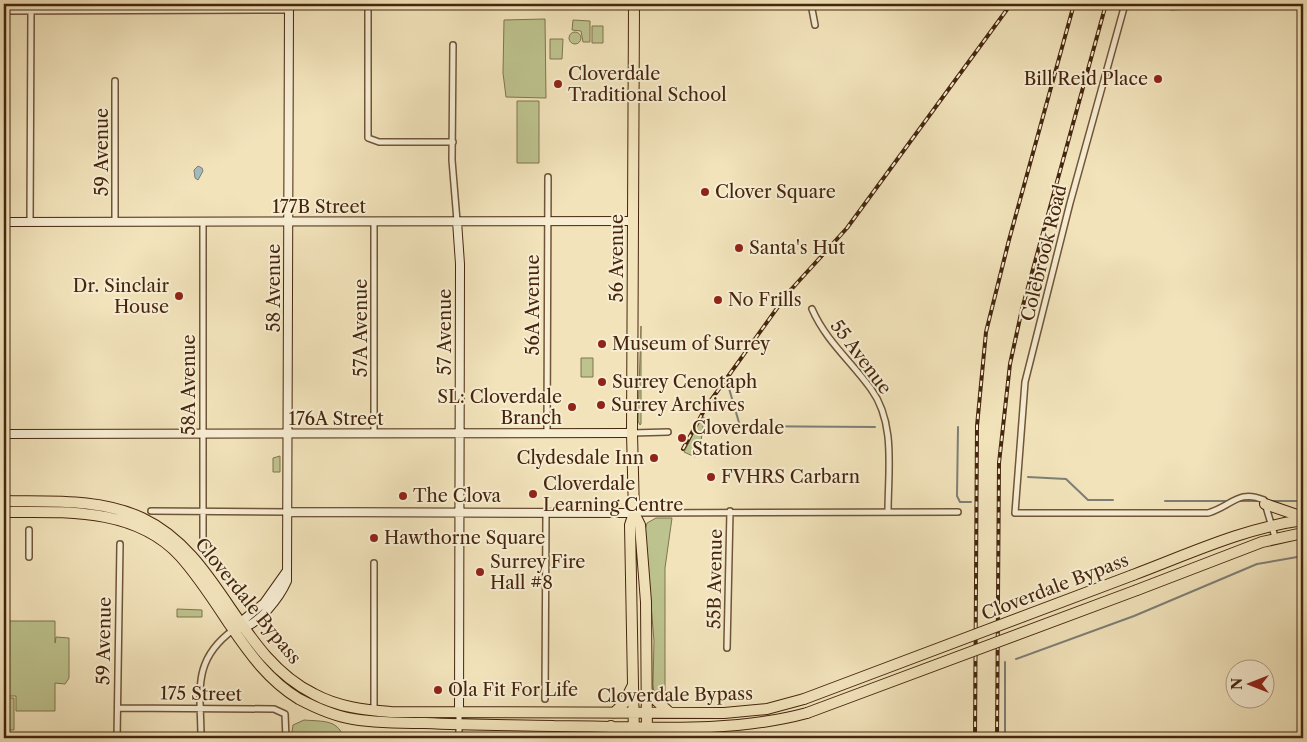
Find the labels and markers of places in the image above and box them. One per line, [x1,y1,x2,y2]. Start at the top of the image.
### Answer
place label: Cloverdale Traditional School [568,63,727,106]
place label: Bill Reid Place [1024,68,1148,90]
marker: Bill Reid Place [1152,73,1164,85]
marker: Cloverdale Traditional School [552,78,564,90]
place label: Clover Square [715,181,836,203]
marker: Clover Square [699,186,711,198]
place label: Santa's Hut [749,237,846,259]
marker: Santa's Hut [733,242,745,254]
place label: Dr. Sinclair House [73,275,169,318]
place label: No Frills [728,289,801,311]
marker: Dr. Sinclair House [173,290,185,302]
marker: No Frills [712,294,724,306]
place label: Museum of Surrey [612,333,771,355]
marker: Museum of Surrey [596,338,608,350]
place label: Surrey Cenotaph [612,371,757,393]
marker: Surrey Cenotaph [596,376,608,388]
place label: SL: Cloverdale Branch [437,386,562,429]
place label: Surrey Archives [611,394,745,416]
marker: Surrey Archives [595,399,607,411]
marker: SL: Cloverdale Branch [566,401,578,413]
place label: Cloverdale Station [692,417,784,460]
marker: Cloverdale Station [676,432,688,444]
place label: Clydesdale Inn [517,447,644,469]
marker: Clydesdale Inn [648,452,660,464]
place label: FVHRS Carbarn [721,466,860,488]
marker: FVHRS Carbarn [705,471,717,483]
place label: Cloverdale Learning Centre [543,473,683,516]
place label: The Clova [413,485,502,507]
marker: Cloverdale Learning Centre [527,488,539,500]
marker: The Clova [397,490,409,502]
place label: Hawthorne Square [384,527,545,549]
marker: Hawthorne Square [368,532,380,544]
place label: Surrey Fire Hall #8 [490,551,585,594]
marker: Surrey Fire Hall #8 [474,566,486,578]
place label: Ola Fit For Life [448,679,578,701]
marker: Ola Fit For Life [432,684,444,696]

